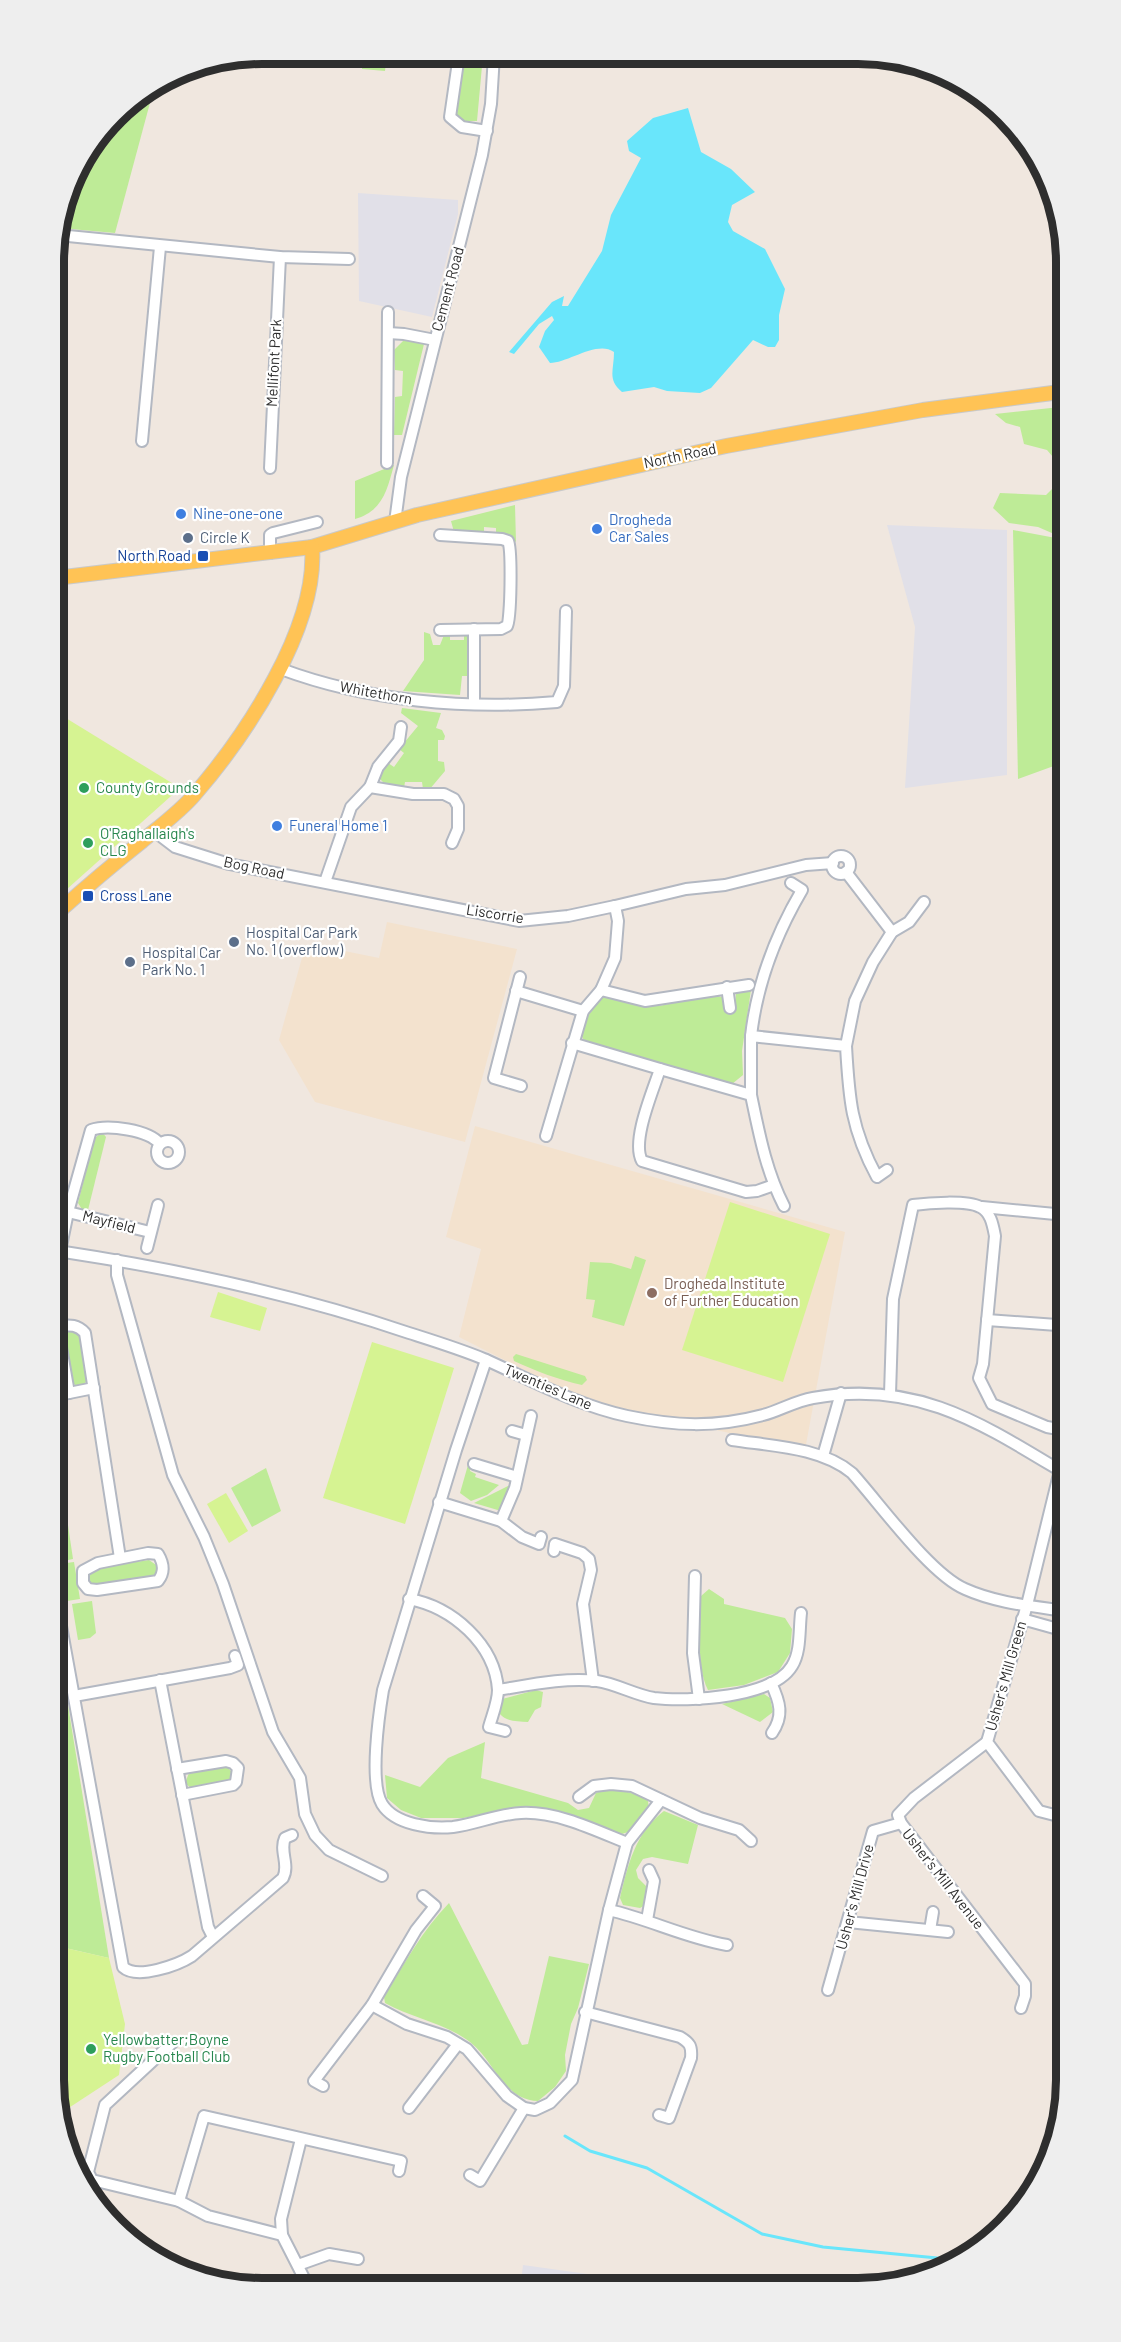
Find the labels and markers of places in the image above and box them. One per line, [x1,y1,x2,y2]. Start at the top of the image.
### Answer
place label: Nine-one-one [193,504,283,522]
marker: Nine-one-one [174,507,188,521]
place label: Drogheda Car Sales [609,510,672,545]
marker: Drogheda Car Sales [590,522,604,536]
place label: Circle K [200,528,250,546]
marker: Circle K [181,531,195,545]
place label: North Road [117,546,191,564]
marker: North Road [196,549,210,563]
place label: County Grounds [96,778,199,796]
marker: County Grounds [77,781,91,795]
place label: Funeral Home 1 [289,816,387,834]
marker: Funeral Home 1 [270,819,284,833]
place label: O'Raghallaigh's CLG [100,824,195,859]
marker: O'Raghallaigh's CLG [81,836,95,850]
place label: Cross Lane [100,886,172,904]
marker: Cross Lane [81,889,95,903]
place label: Hospital Car Park No. 1 (overflow) [246,923,358,958]
marker: Hospital Car Park No. 1 (overflow) [227,935,241,949]
place label: Hospital Car Park No. 1 [142,943,222,978]
marker: Hospital Car Park No. 1 [123,955,137,969]
place label: Drogheda Institute of Further Education [664,1274,799,1309]
marker: Drogheda Institute of Further Education [645,1286,659,1300]
place label: Yellowbatter;Boyne Rugby Football Club [103,2030,230,2065]
marker: Yellowbatter;Boyne Rugby Football Club [84,2042,98,2056]

